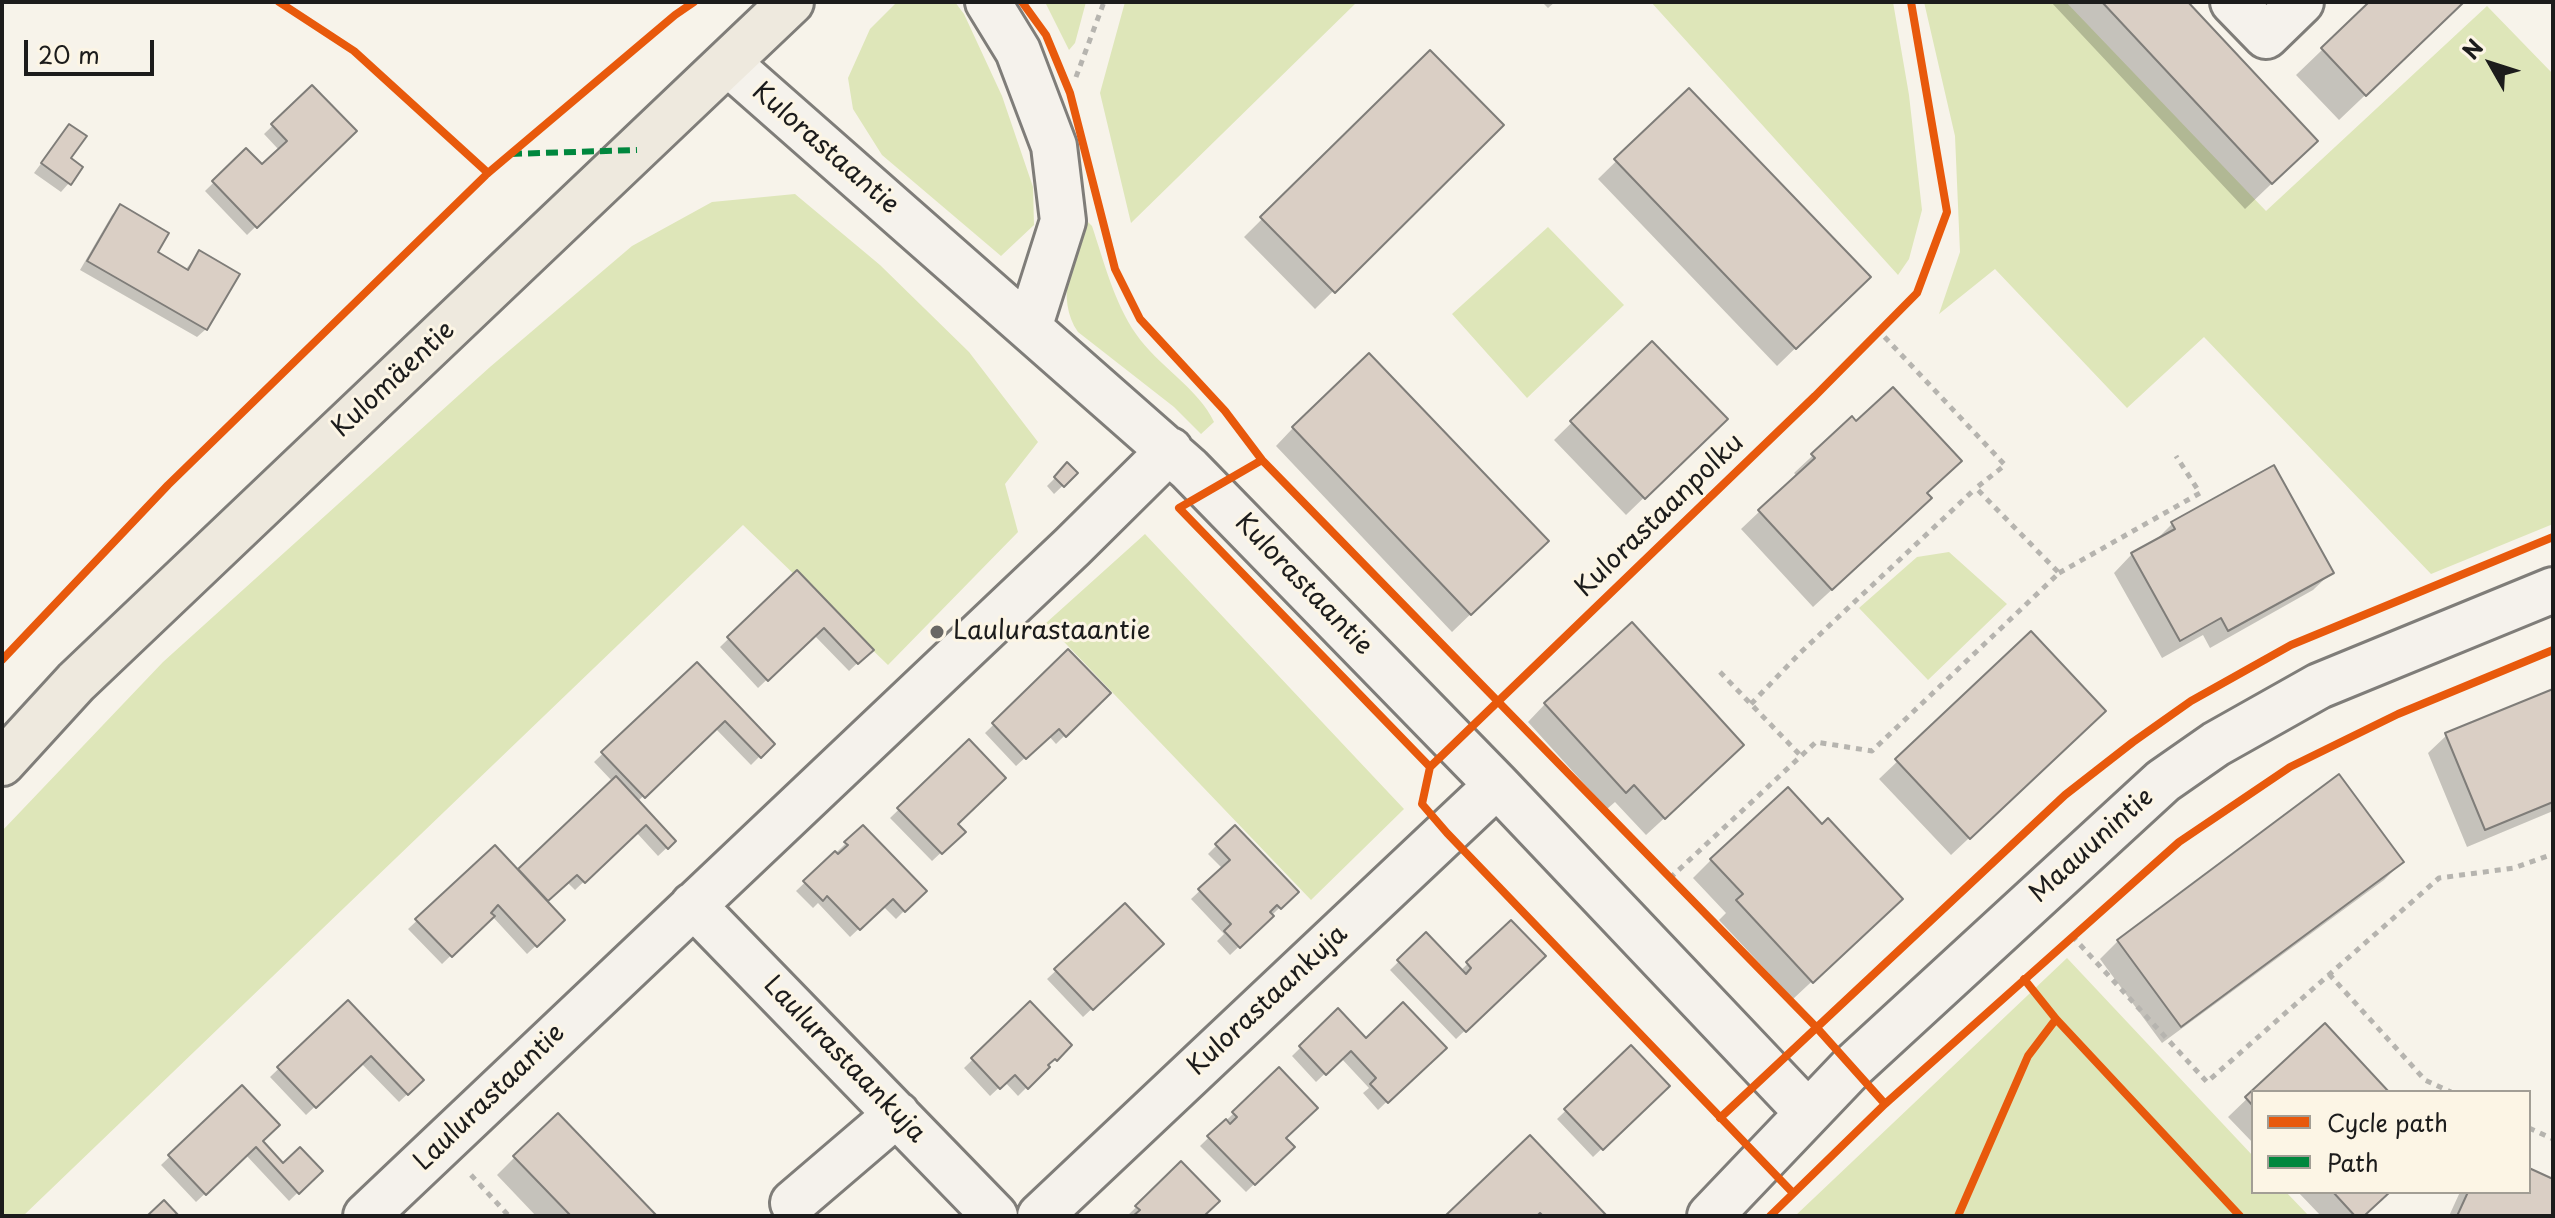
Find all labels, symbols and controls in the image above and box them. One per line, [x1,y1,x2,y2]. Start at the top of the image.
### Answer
scale bar [28,24,158,74]
north arrow [2451,24,2531,104]
text: N [2454,31,2490,66]
text: 20 m [38,36,100,72]
street label: Kulorastaantie [745,77,905,221]
street label: Kulomäentie [326,315,462,445]
street label: Kulorastaanpolku [1569,428,1751,604]
street label: Kulorastaantie [1228,508,1378,662]
place label: Laulurastaantie [953,616,1151,648]
marker: Laulurastaantie [928,623,946,641]
street label: Maauunintie [2024,782,2160,910]
street label: Kulorastaankuja [1182,919,1354,1083]
street label: Laulurastaankuja [756,970,932,1150]
street label: Laulurastaantie [408,1018,572,1178]
legend [2251,1090,2531,1194]
text: Cycle path [2327,1104,2448,1140]
text: Path [2327,1144,2379,1180]

